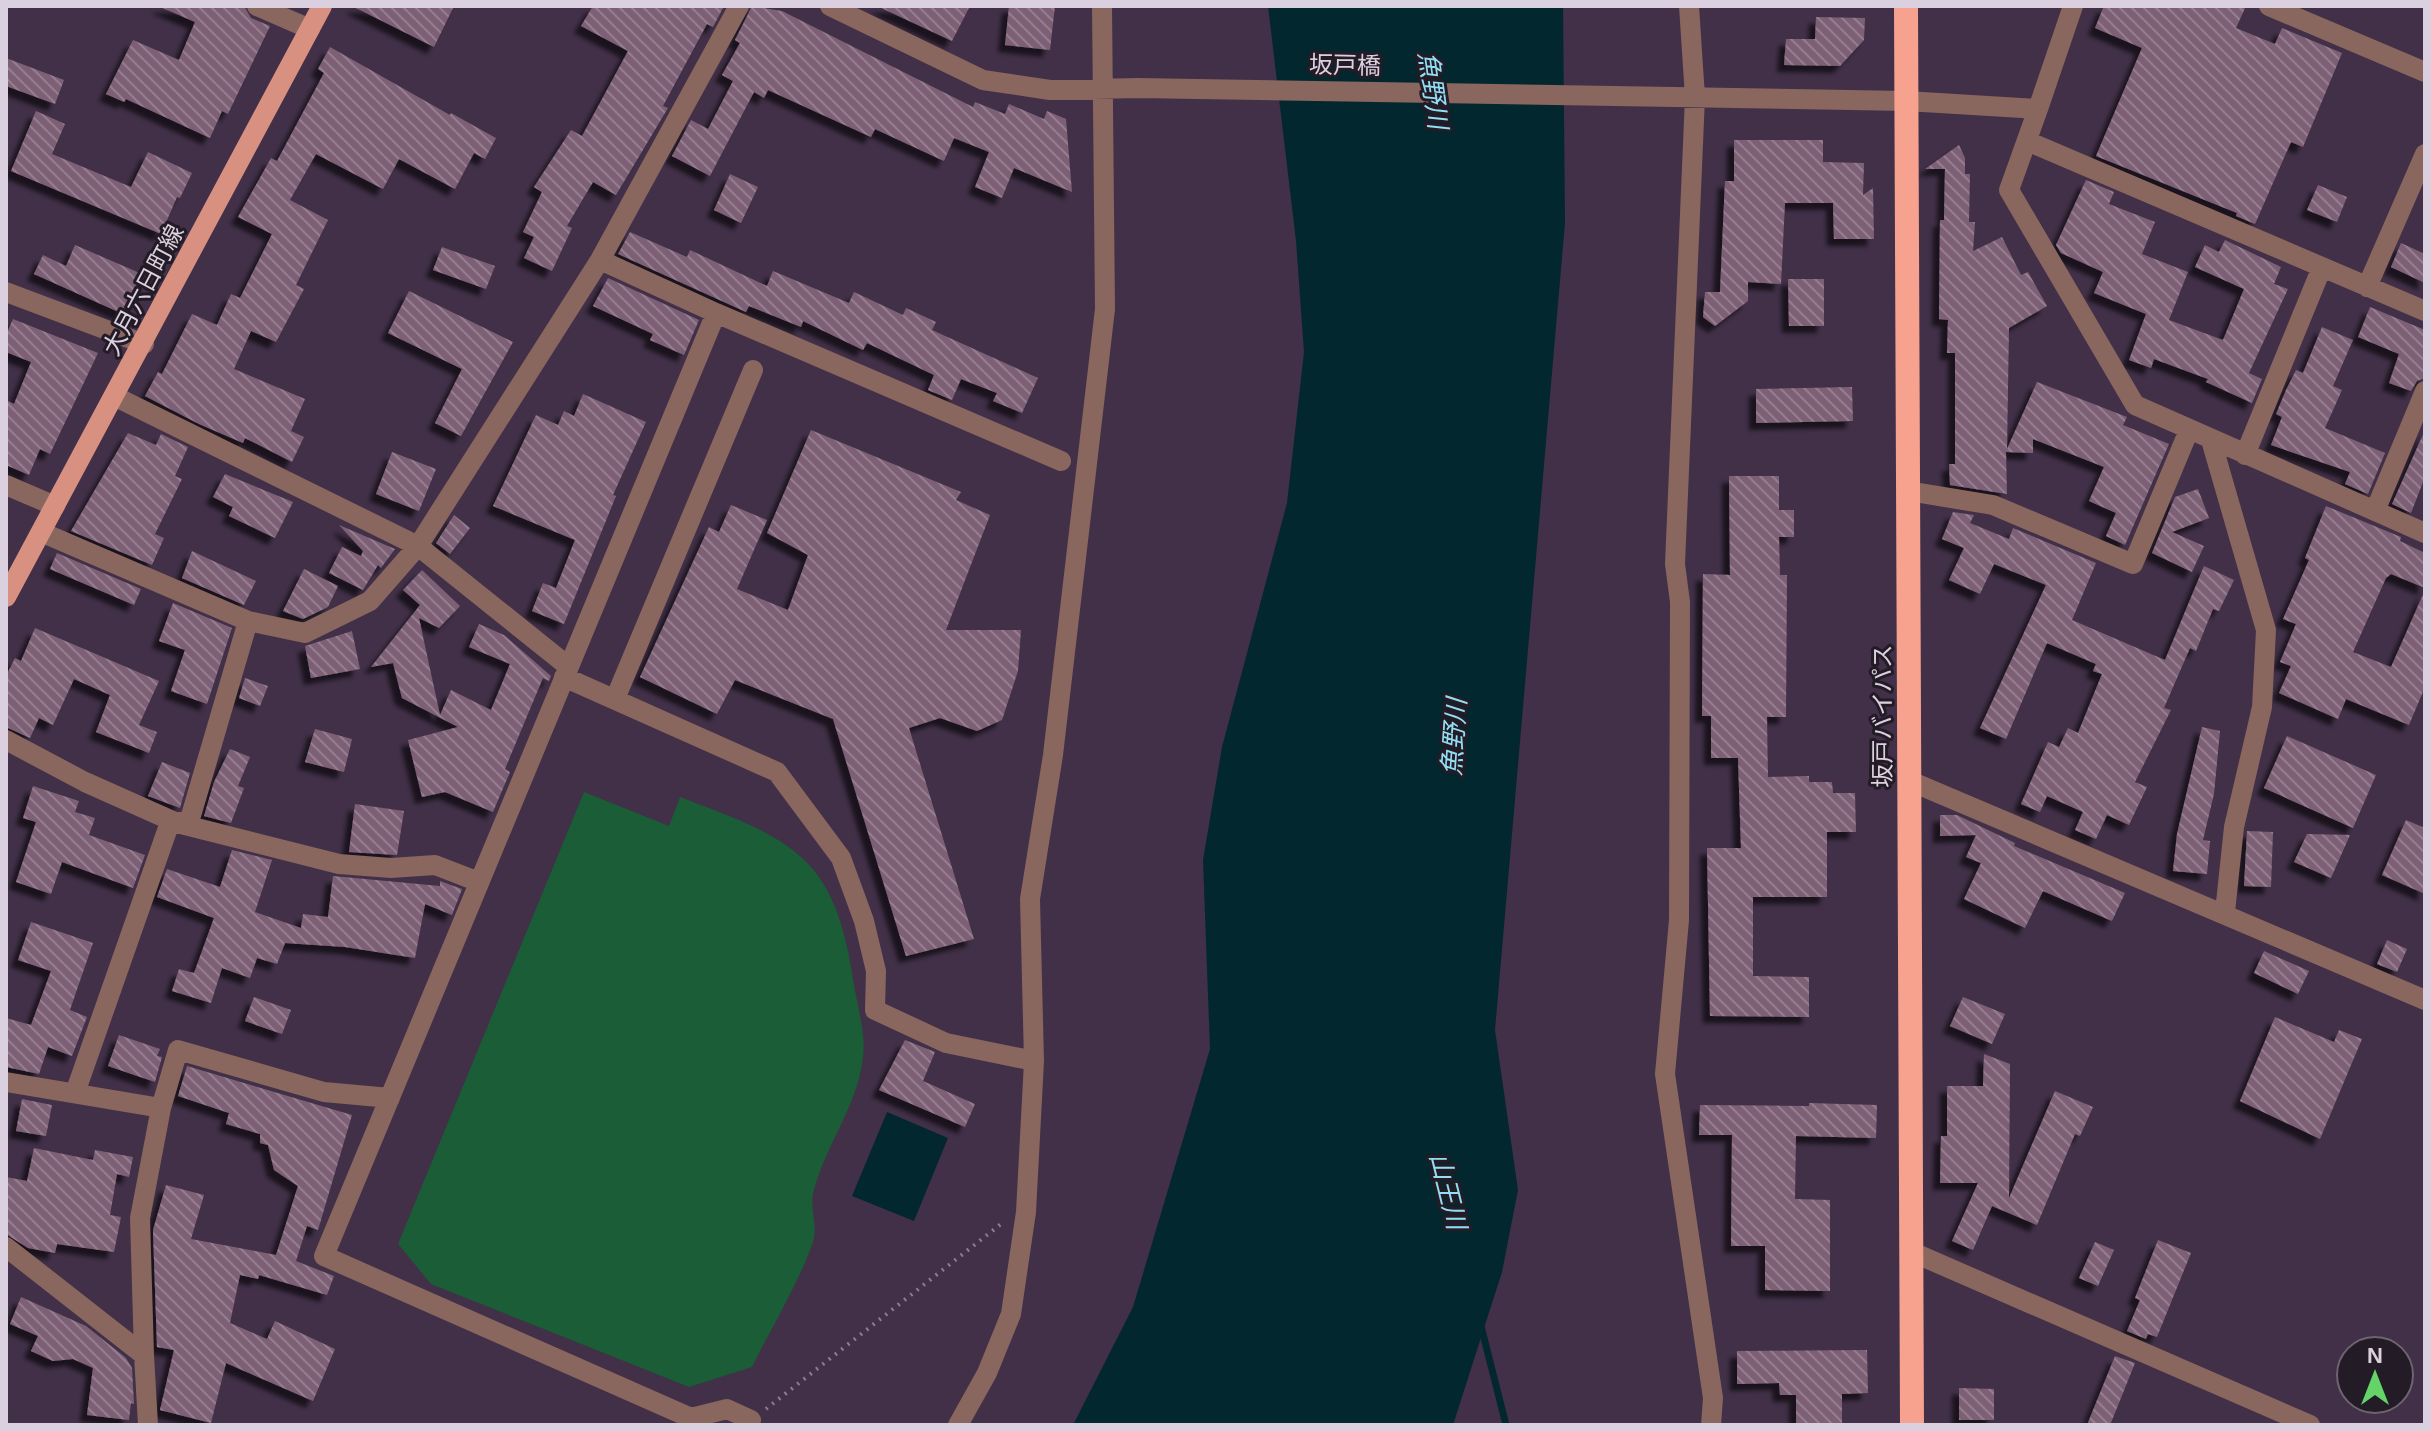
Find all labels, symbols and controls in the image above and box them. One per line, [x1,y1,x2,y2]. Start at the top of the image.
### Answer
water label: 魚野川 [1413,49,1454,134]
street label: 坂戸橋 [1309,51,1381,79]
street label: 大月六日町線 [97,220,189,360]
street label: 坂戸バイパス [1869,644,1896,788]
water label: 魚野川 [1436,694,1472,777]
water label: 山王川 [1424,1150,1473,1235]
north arrow [2335,1335,2415,1415]
text: N [2367,1343,2383,1368]

